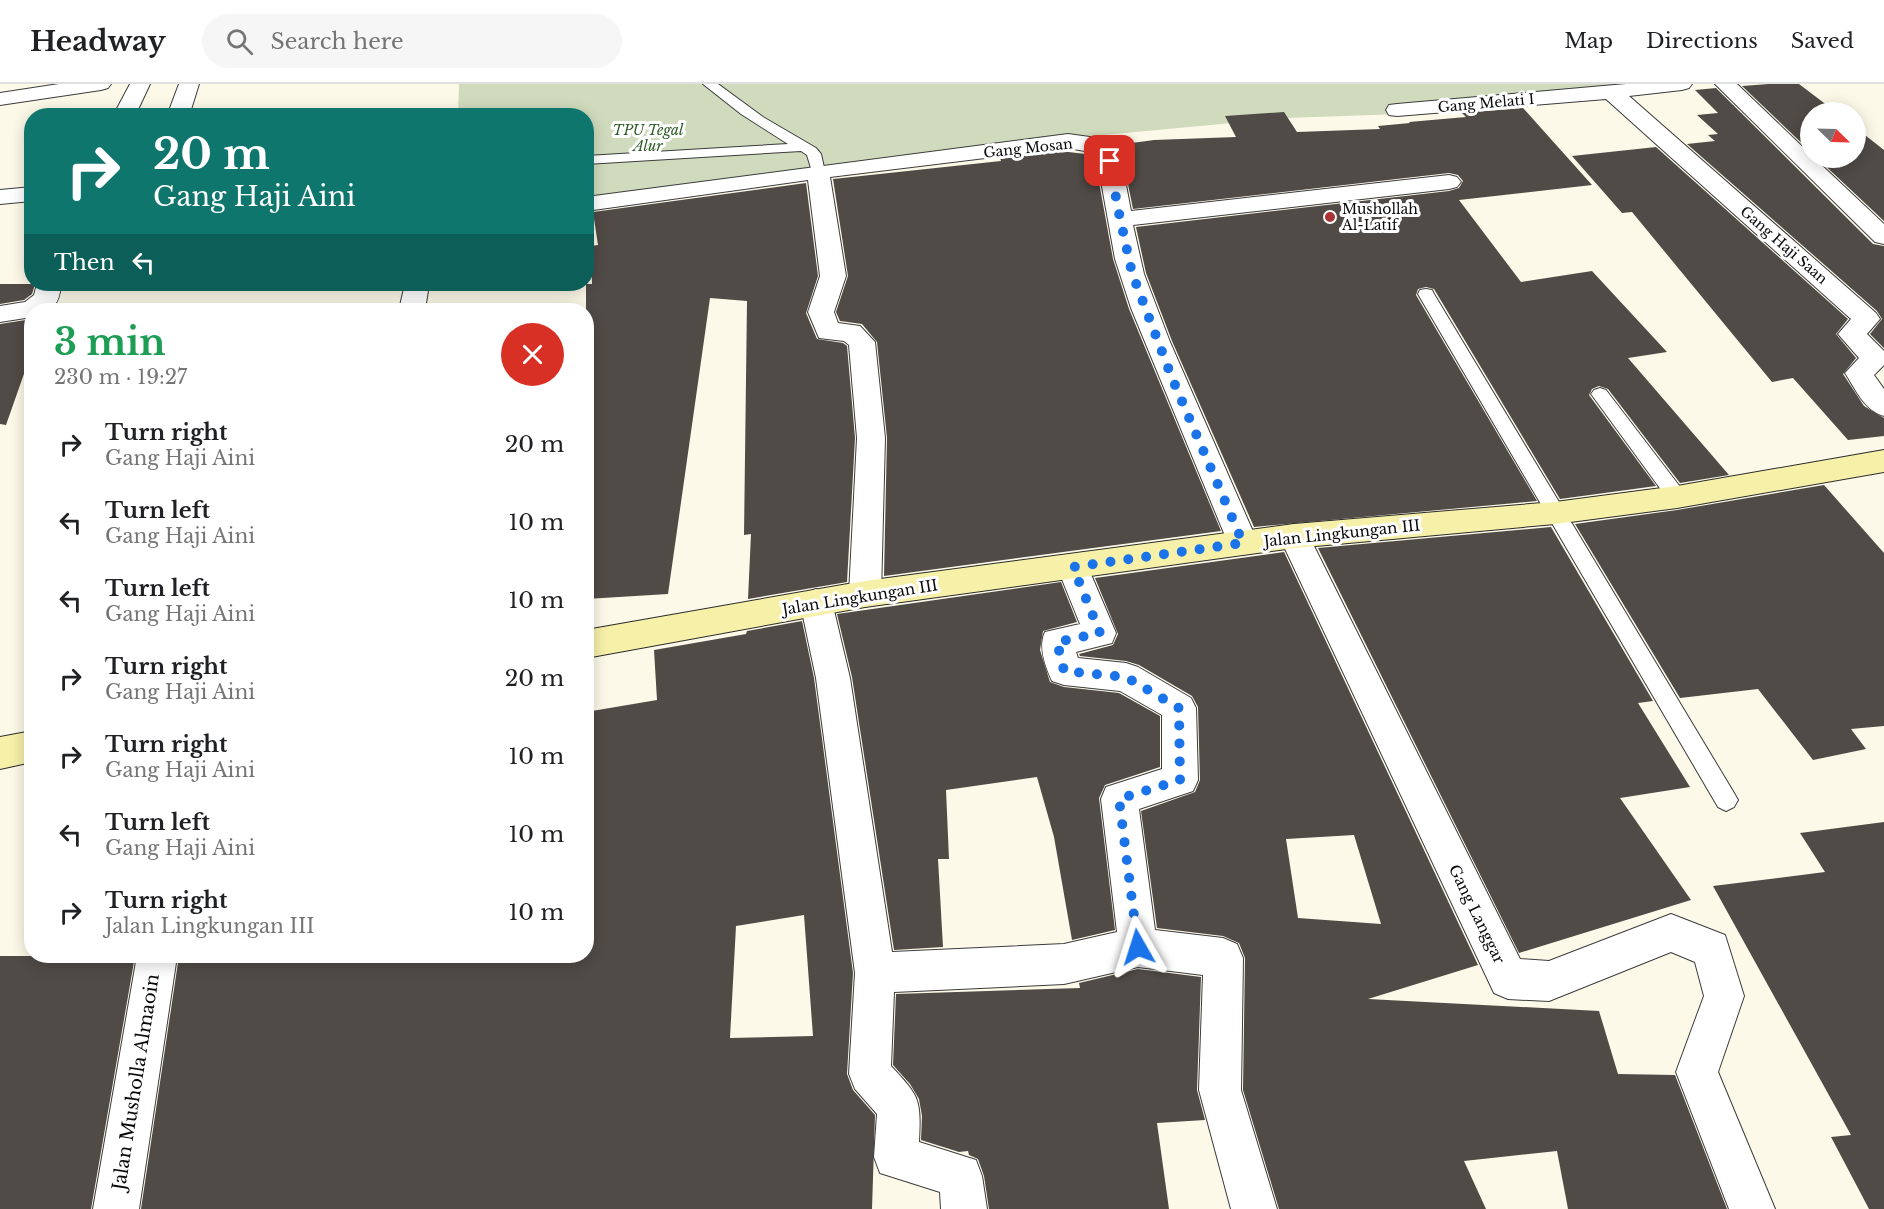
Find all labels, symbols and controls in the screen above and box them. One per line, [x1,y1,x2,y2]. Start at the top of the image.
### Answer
search box [202,14,622,68]
text: Headway [30,24,166,59]
icon: search [223,25,256,58]
text: Search here [271,28,404,55]
text: Map [1564,28,1613,54]
text: Directions [1646,28,1758,54]
text: Saved [1791,28,1854,54]
street label: Gang Melati I [1437,90,1535,116]
north arrow [1800,102,1866,168]
map controls [1800,102,1866,168]
park label: TPU Tegal Alur [613,121,684,155]
text: 20 m [153,128,270,180]
icon: right [54,132,132,210]
street label: Gang Mosan [982,134,1074,162]
pin [1084,135,1135,186]
icon: arrive [1093,144,1126,177]
text: Gang Haji Aini [153,180,356,213]
place label: Mushollah Al-Latif [1341,200,1418,234]
street label: Gang Haji Saan [1737,202,1832,288]
marker: Mushollah Al-Latif [1323,210,1337,224]
icon: left [127,246,160,279]
text: Then [54,249,115,276]
text: 3 min [54,320,166,365]
button: close [501,323,564,386]
text: 230 m · 19:27 [54,365,187,389]
text: Turn right [105,419,227,446]
icon: right [54,428,87,461]
text: 20 m [505,431,564,458]
text: Gang Haji Aini [105,446,255,470]
text: Turn left [105,497,210,524]
icon: left [54,506,87,539]
text: 10 m [509,509,564,536]
street label: Jalan Lingkungan III [1261,515,1421,551]
text: Gang Haji Aini [105,524,255,548]
text: Turn left [105,575,210,602]
street label: Jalan Lingkungan III [779,575,939,619]
icon: left [54,584,87,617]
text: 10 m [509,587,564,614]
text: Gang Haji Aini [105,602,255,626]
text: Turn right [105,653,227,680]
icon: right [54,662,87,695]
text: 20 m [505,665,564,692]
text: Gang Haji Aini [105,680,255,704]
text: Turn right [105,731,227,758]
icon: right [54,740,87,773]
text: 10 m [509,743,564,770]
text: Gang Haji Aini [105,758,255,782]
text: Turn left [105,809,210,836]
icon: left [54,818,87,851]
text: 10 m [509,821,564,848]
text: Gang Haji Aini [105,836,255,860]
street label: Gang Langgar [1445,861,1510,967]
text: Turn right [105,887,227,914]
icon: right [54,896,87,929]
text: 10 m [509,899,564,926]
text: Jalan Lingkungan III [105,914,315,938]
position arrow [1106,915,1170,979]
street label: Jalan Musholla Almaoin [108,972,164,1194]

